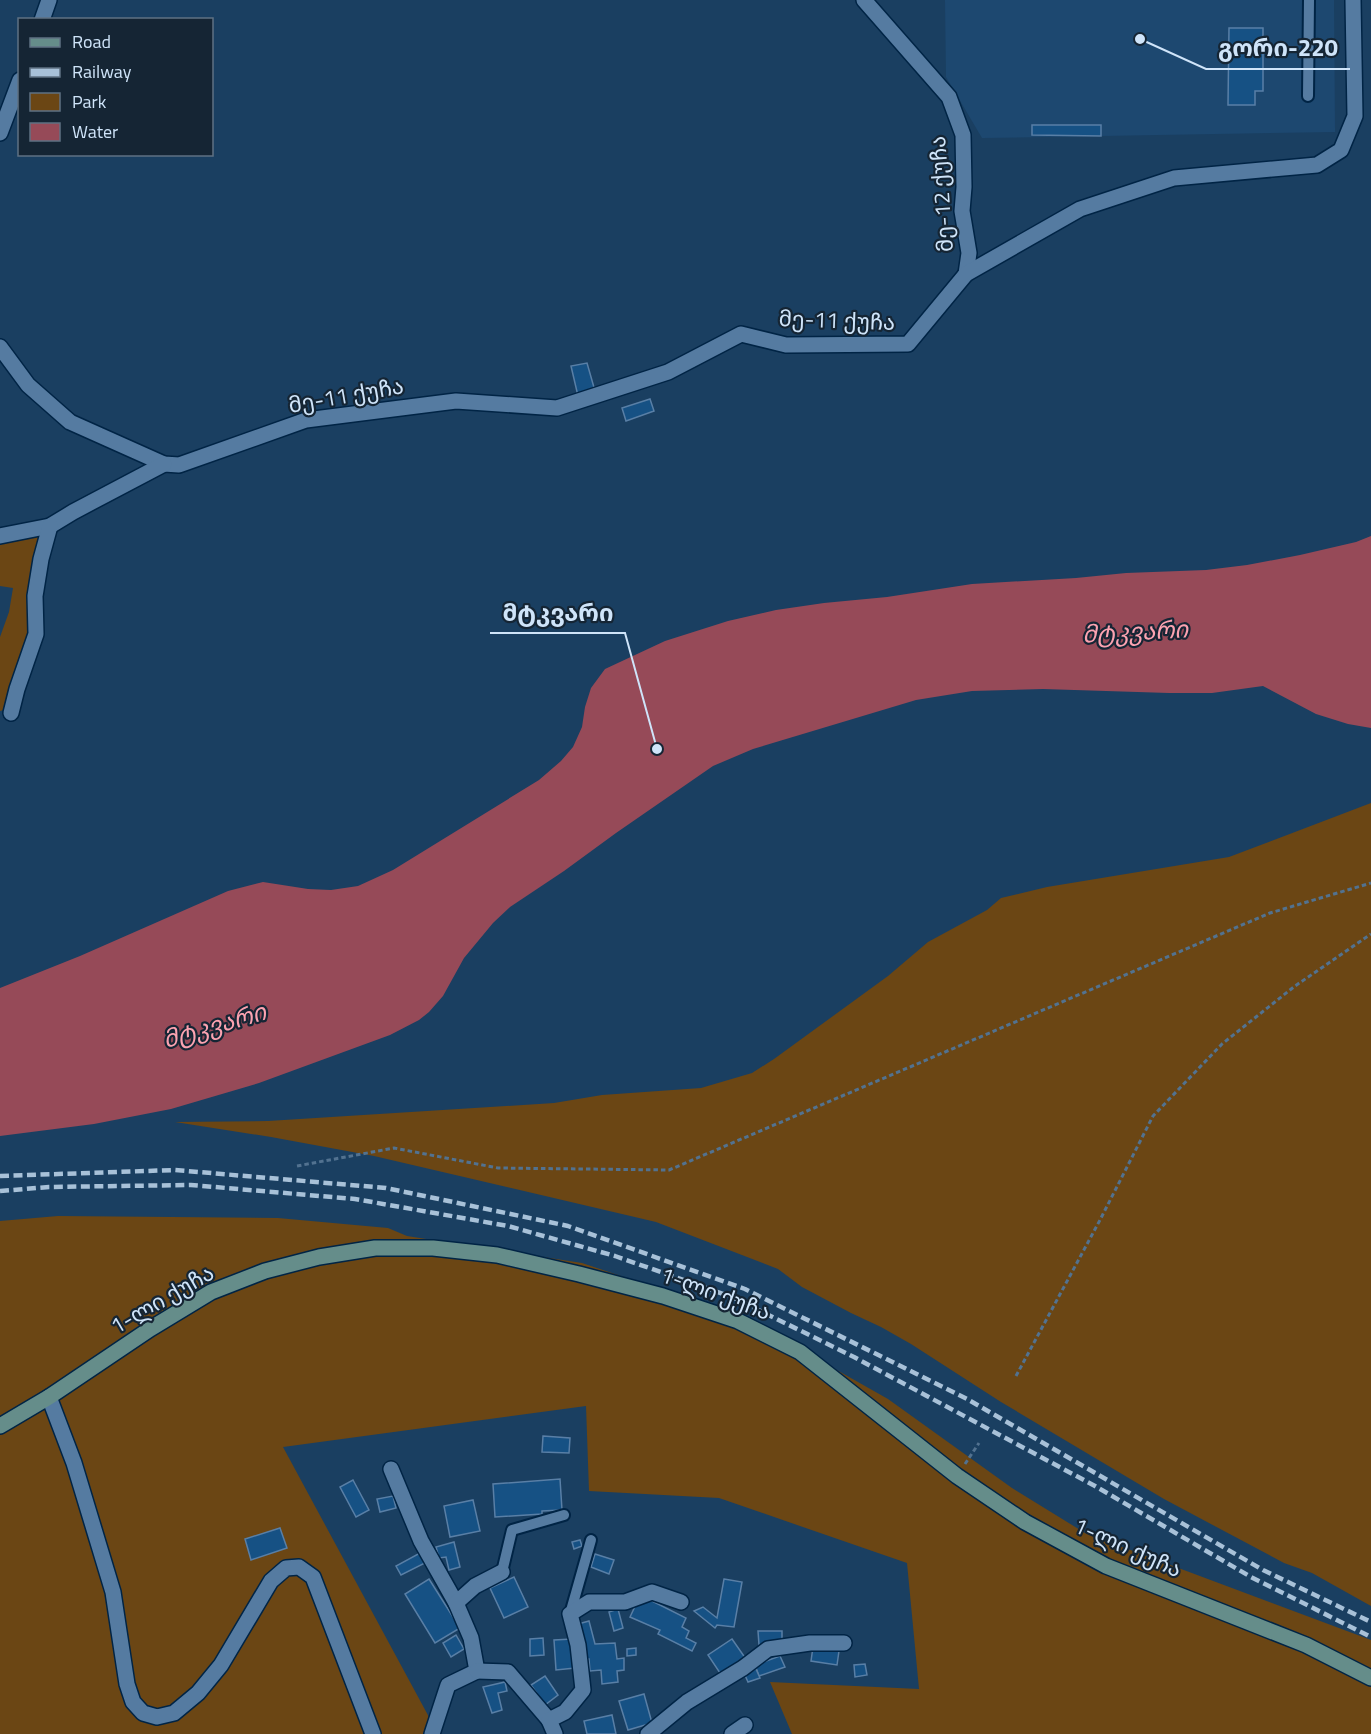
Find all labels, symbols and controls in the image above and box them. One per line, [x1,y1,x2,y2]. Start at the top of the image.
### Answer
legend [18,18,213,156]
callout: გორი-220 [1206,27,1350,69]
text: Road [72,28,111,55]
text: გორი-220 [1218,29,1338,65]
text: Railway [72,58,132,85]
text: Park [72,88,107,115]
text: Water [72,118,118,145]
street label: მე-12 ქუჩა [920,135,962,253]
street label: მე-11 ქუჩა [778,301,896,339]
street label: მე-11 ქუჩა [286,368,406,422]
callout: მტკვარი [490,591,625,633]
text: მტკვარი [503,594,613,630]
water label: მტკვარი [1081,610,1190,652]
water label: მტკვარი [158,993,271,1057]
street label: 1-ლი ქუჩა [104,1256,220,1342]
street label: 1-ლი ქუჩა [656,1257,776,1329]
street label: 1-ლი ქუჩა [1069,1508,1187,1586]

